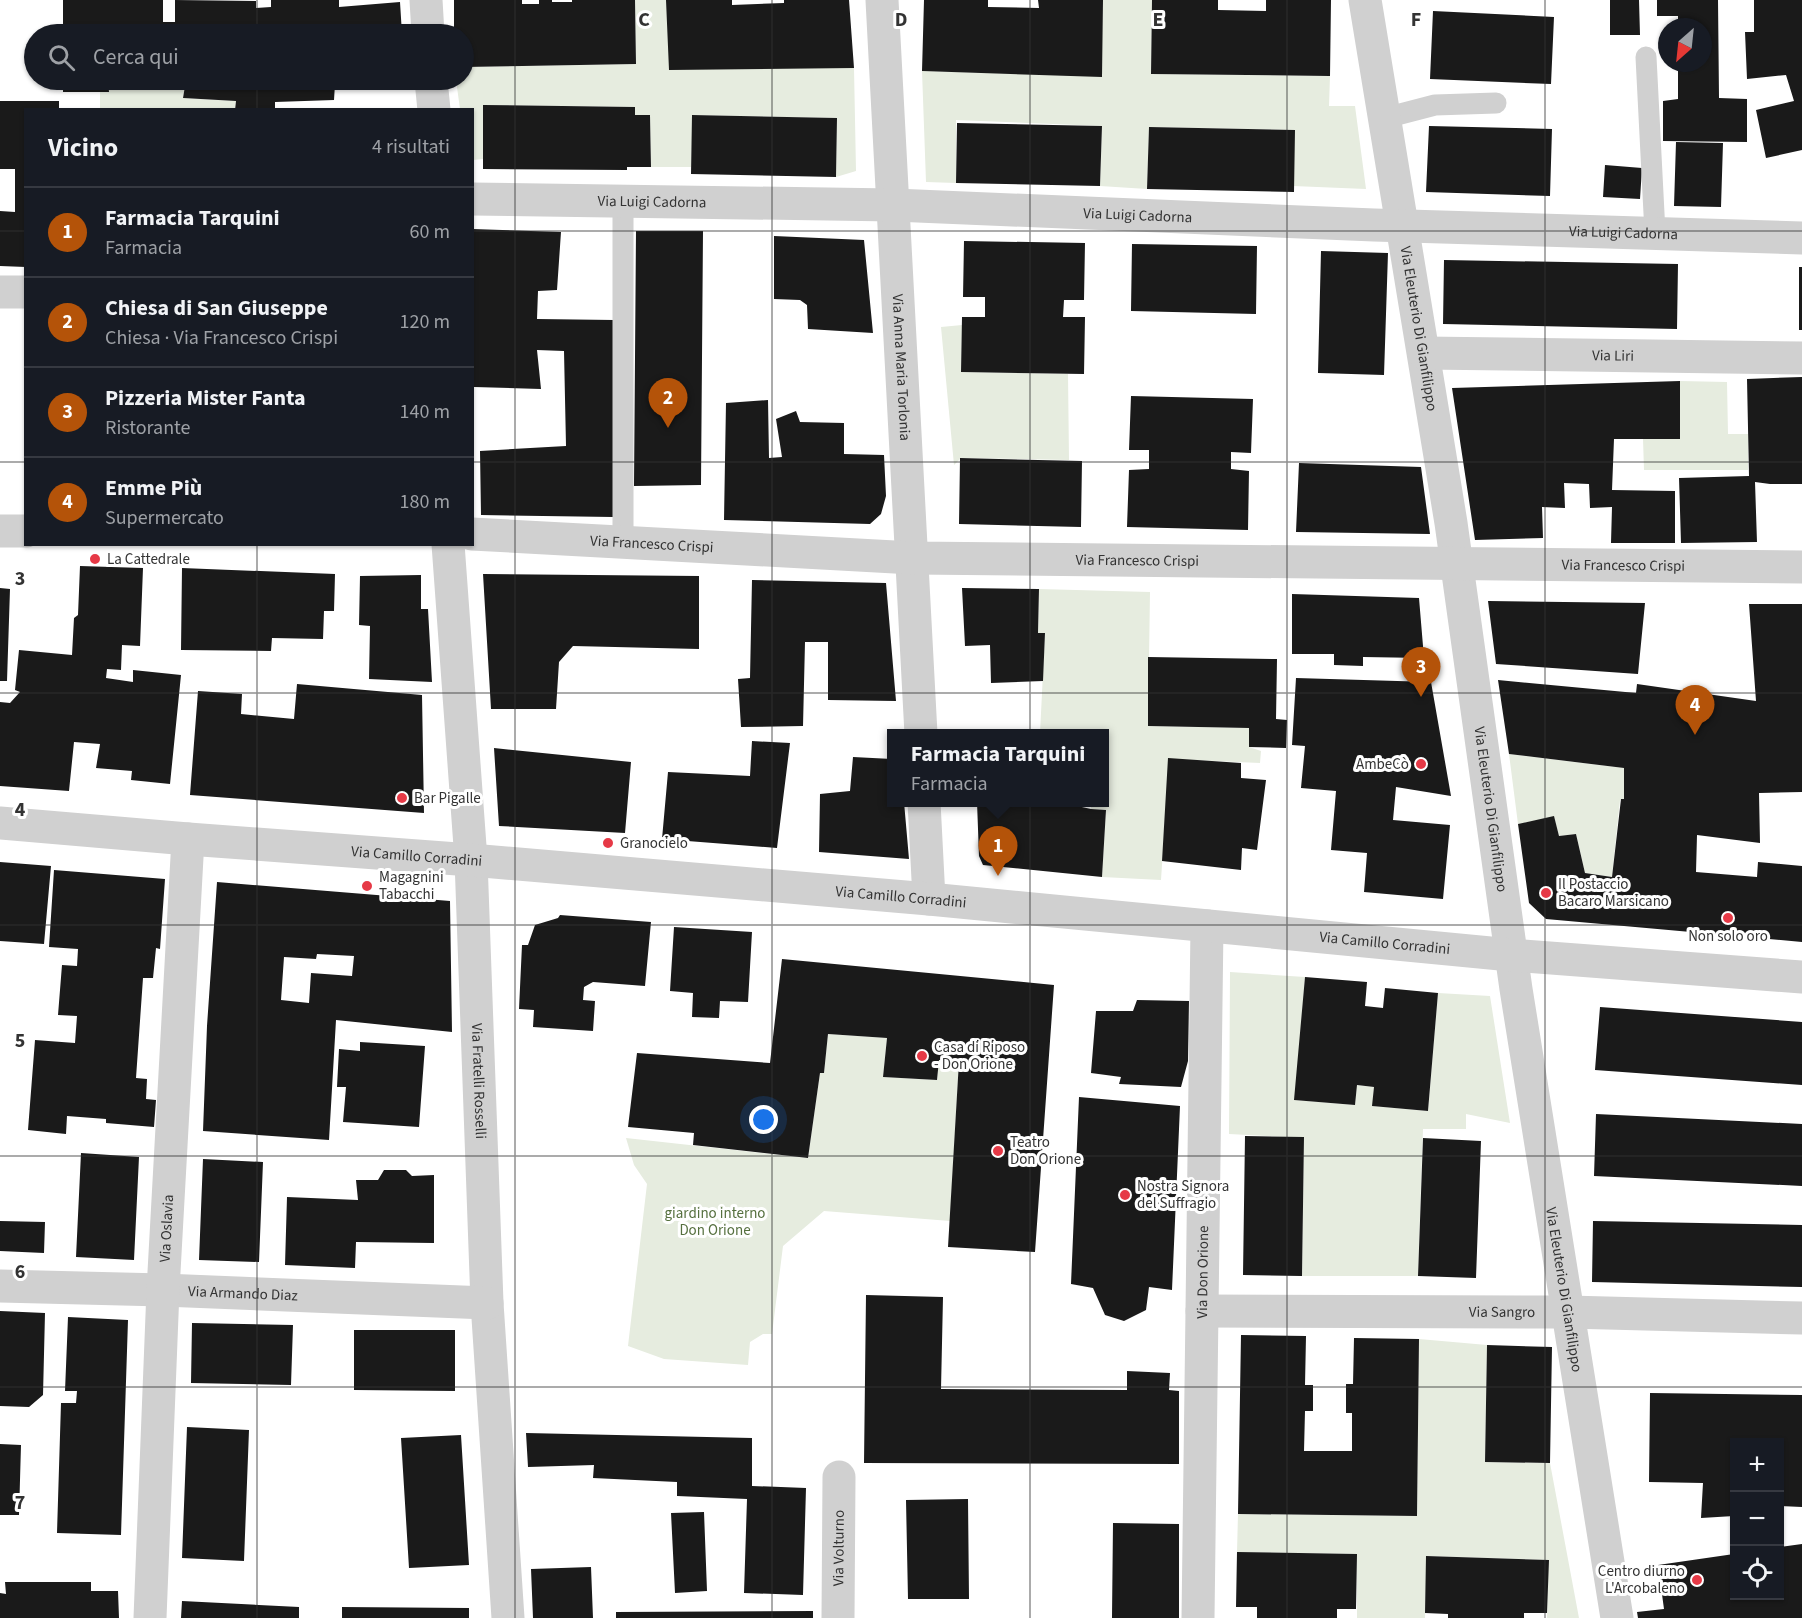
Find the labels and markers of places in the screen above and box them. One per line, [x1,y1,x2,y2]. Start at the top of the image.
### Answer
pin: 2 [648,378,688,428]
place label: La Cattedrale [107,549,190,570]
marker: La Cattedrale [88,552,102,566]
pin: 3 [1402,648,1440,697]
pin: 4 [1676,686,1714,735]
place label: AmbeCò [1356,754,1409,775]
marker: AmbeCò [1414,757,1428,771]
place label: Bar Pigalle [414,788,481,809]
marker: Bar Pigalle [395,791,409,805]
pin: 1 [978,826,1018,876]
place label: Granocielo [620,833,688,854]
marker: Granocielo [601,836,615,850]
place label: Magagnini Tabacchi [379,867,444,905]
place label: Il Postaccio Bacaro Marsicano [1558,874,1669,912]
marker: Magagnini Tabacchi [360,879,374,893]
marker: Il Postaccio Bacaro Marsicano [1539,886,1553,900]
marker: Non solo oro [1721,911,1735,925]
place label: Non solo oro [1688,926,1768,947]
place label: Casa di Riposo - Don Orione [934,1037,1025,1075]
marker: Casa di Riposo - Don Orione [915,1049,929,1063]
place label: Teatro Don Orione [1010,1132,1081,1170]
marker: Teatro Don Orione [991,1144,1005,1158]
place label: Nostra Signora del Suffragio [1137,1176,1229,1214]
marker: Nostra Signora del Suffragio [1118,1188,1132,1202]
place label: Centro diurno L'Arcobaleno [1598,1561,1685,1599]
marker: Centro diurno L'Arcobaleno [1690,1573,1704,1587]

